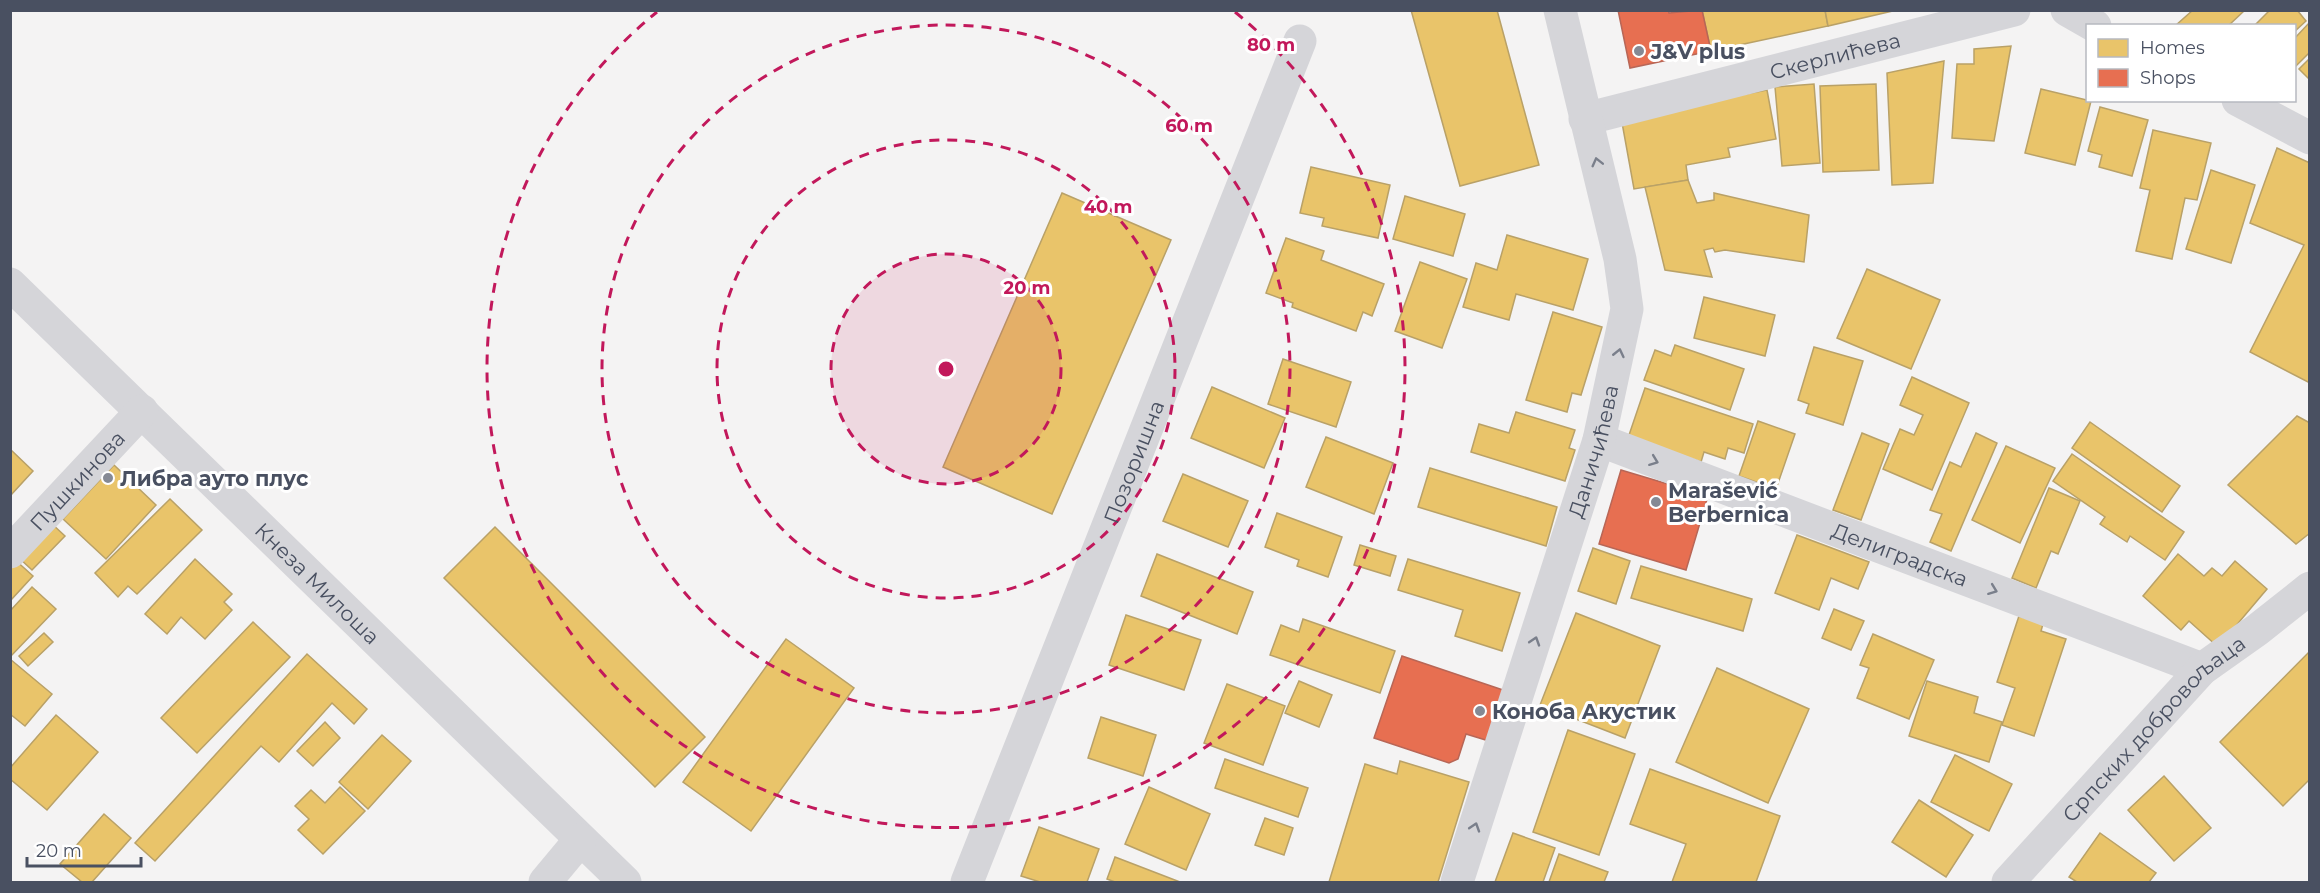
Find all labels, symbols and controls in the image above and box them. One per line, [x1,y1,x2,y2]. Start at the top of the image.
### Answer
legend [2086,24,2296,102]
street label: Скерлићева [1767,27,1903,84]
text: 80 m [1247,34,1295,56]
text: Homes [2140,37,2205,59]
place label: J&V plus [1650,39,1745,64]
marker: J&V plus [1632,44,1646,58]
text: Shops [2140,67,2196,89]
text: 60 m [1165,115,1213,137]
one-way arrow [1591,158,1604,168]
text: 40 m [1084,196,1132,218]
text: 20 m [1004,277,1050,299]
one-way arrow [1611,349,1624,359]
centre of rings [936,359,956,379]
street label: Даничићева [1562,383,1623,521]
street label: Позоришна [1098,397,1169,527]
street label: Пушкинова [24,425,130,536]
one-way arrow [1648,453,1659,466]
place label: Либра ауто плус [120,466,309,491]
marker: Либра ауто плус [101,471,115,485]
place label: Marašević Berbernica [1668,478,1789,527]
marker: Marašević Berbernica [1649,495,1663,509]
street label: Кнеза Милоша [250,517,385,649]
street label: Делиградска [1829,517,1971,591]
one-way arrow [1987,582,1998,595]
street label: Српских добровољаца [2057,630,2250,827]
one-way arrow [1527,636,1540,647]
place label: Коноба Акустик [1492,699,1676,724]
marker: Коноба Акустик [1473,704,1487,718]
one-way arrow [1468,822,1480,833]
scale bar [27,830,141,868]
text: 20 m [36,840,82,862]

